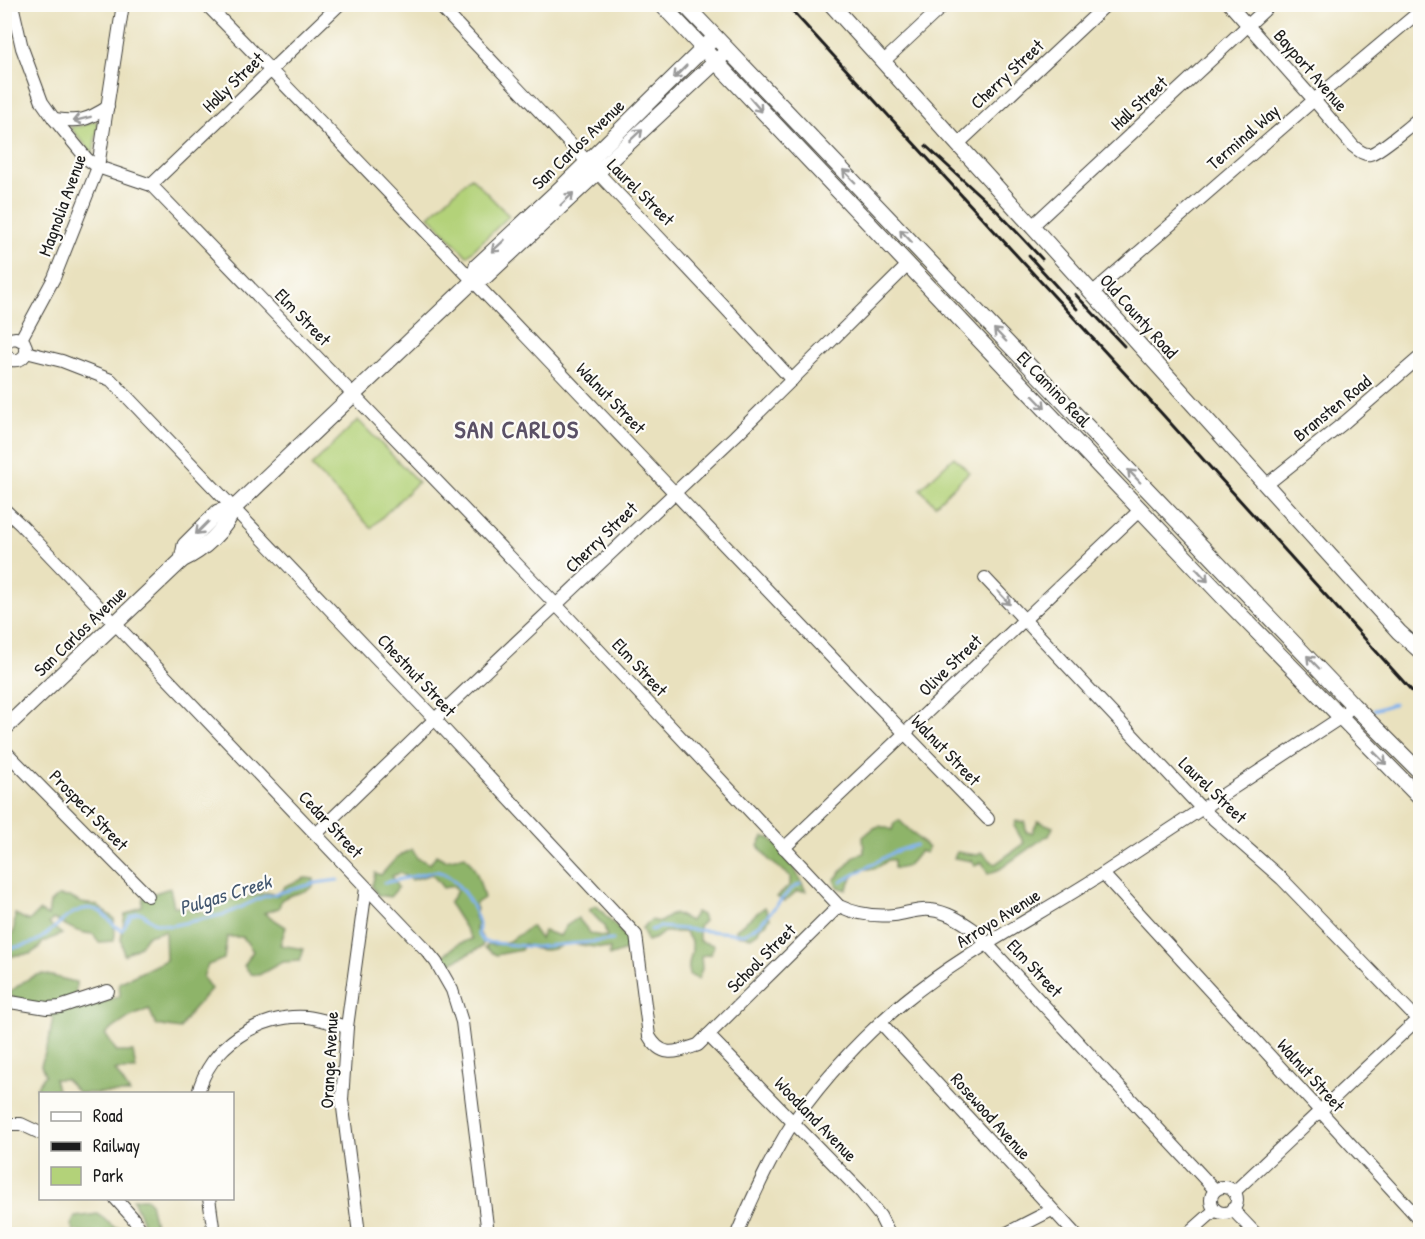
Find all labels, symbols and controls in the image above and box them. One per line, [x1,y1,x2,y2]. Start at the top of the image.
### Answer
street label: Bayport Avenue [1268,23,1354,117]
street label: Cherry Street [965,33,1050,115]
street label: Holly Street [197,46,270,118]
one-way arrow [672,65,687,79]
street label: Hall Street [1105,70,1173,136]
street label: San Carlos Avenue [526,93,630,195]
one-way arrow [749,97,763,112]
street label: Terminal Way [1201,98,1285,176]
one-way arrow [73,113,92,125]
one-way arrow [629,128,644,142]
street label: Magnolia Avenue [32,151,92,259]
street label: Laurel Street [602,153,681,232]
one-way arrow [841,168,856,183]
one-way arrow [560,192,575,207]
one-way arrow [899,229,914,244]
one-way arrow [491,239,506,253]
street label: Old County Road [1094,268,1184,364]
street label: Elm Street [269,283,337,352]
one-way arrow [992,327,1007,342]
street label: El Camino Real [1011,346,1097,433]
street label: Walnut Street [571,357,652,440]
street label: Bransten Road [1288,369,1376,447]
one-way arrow [1032,395,1047,410]
district label: SAN CARLOS [454,413,580,445]
one-way arrow [1127,468,1142,483]
street label: Cherry Street [559,495,643,578]
one-way arrow [194,521,209,536]
one-way arrow [1195,567,1209,582]
street label: San Carlos Avenue [28,580,132,682]
one-way arrow [997,591,1012,606]
street label: Chestnut Street [372,628,463,723]
street label: Olive Street [913,628,988,702]
street label: Elm Street [607,633,674,702]
one-way arrow [1306,655,1320,670]
street label: Walnut Street [906,709,987,792]
one-way arrow [1373,750,1387,765]
street label: Laurel Street [1173,751,1253,829]
street label: Prospect Street [44,764,135,857]
street label: Cedar Street [293,785,369,864]
water label: Pulgas Creek [176,867,276,922]
street label: Arroyo Avenue [951,882,1045,954]
street label: School Street [721,917,802,998]
street label: Elm Street [1002,934,1069,1003]
street label: Orange Avenue [314,1011,344,1109]
street label: Walnut Street [1271,1033,1351,1118]
street label: Rosewood Avenue [945,1067,1037,1165]
street label: Woodland Avenue [769,1071,863,1167]
legend [39,1092,234,1200]
text: Road [93,1103,123,1128]
text: Railway [93,1133,140,1158]
text: Park [93,1163,124,1188]

